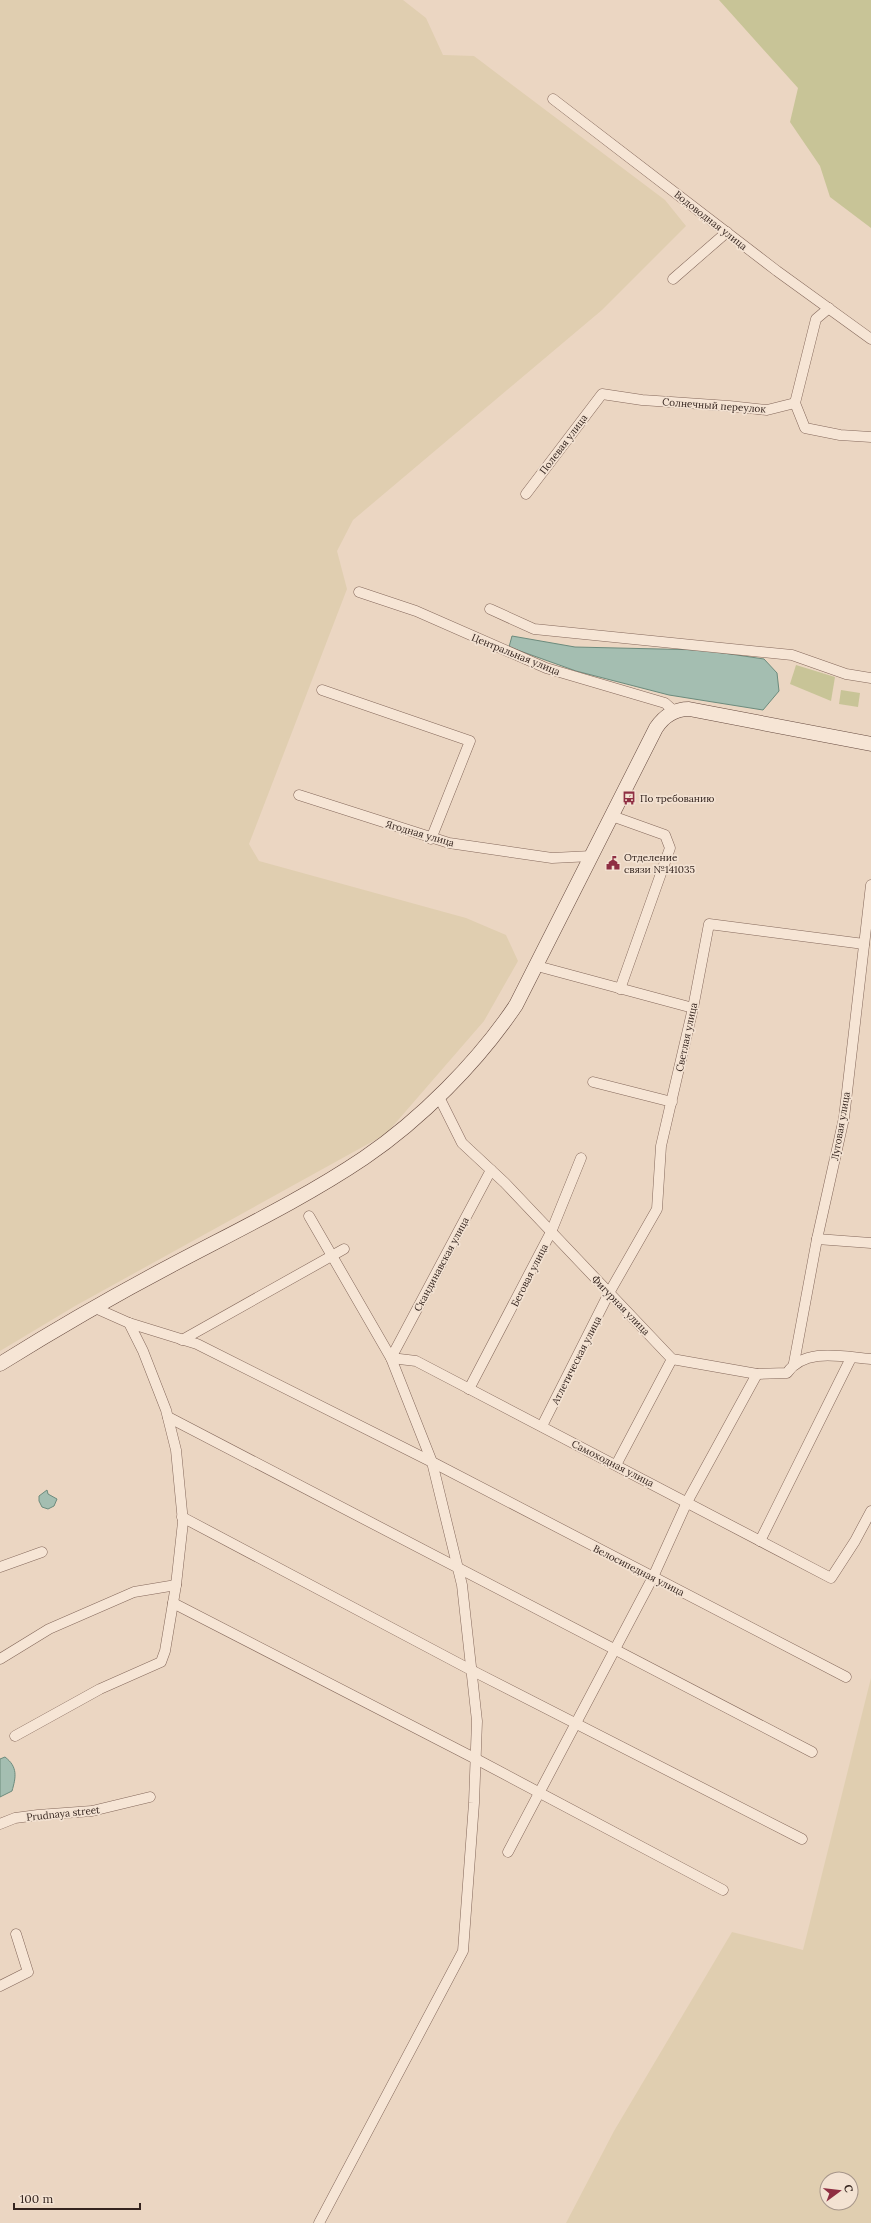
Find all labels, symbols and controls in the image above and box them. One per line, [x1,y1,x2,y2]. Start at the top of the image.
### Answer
street label: Водоводная улица [672,188,750,253]
street label: Солнечный переулок [662,395,767,416]
street label: Полевая улица [537,412,590,477]
street label: Центральная улица [470,631,562,678]
bus stop icon: По требованию [621,790,637,806]
place label: По требованию [640,792,715,805]
street label: Ягодная улица [384,817,456,850]
place label: Отделение связи №141035 [624,851,695,876]
public building icon: Отделение связи №141035 [605,855,621,871]
street label: Светлая улица [673,1001,700,1073]
street label: Луговая улица [828,1091,853,1161]
street label: Скандинавская улица [411,1215,472,1314]
street label: Беговая улица [508,1242,551,1309]
street label: Фигурная улица [589,1273,653,1338]
street label: Атлетическая улица [548,1314,604,1407]
street label: Самоходная улица [569,1437,656,1490]
street label: Велосипедная улица [591,1542,687,1599]
street label: Prudnaya street [26,1803,101,1824]
north arrow [819,2171,859,2211]
text: С [841,2183,857,2194]
scale bar [14,2185,140,2211]
text: 100 m [20,2191,53,2206]

